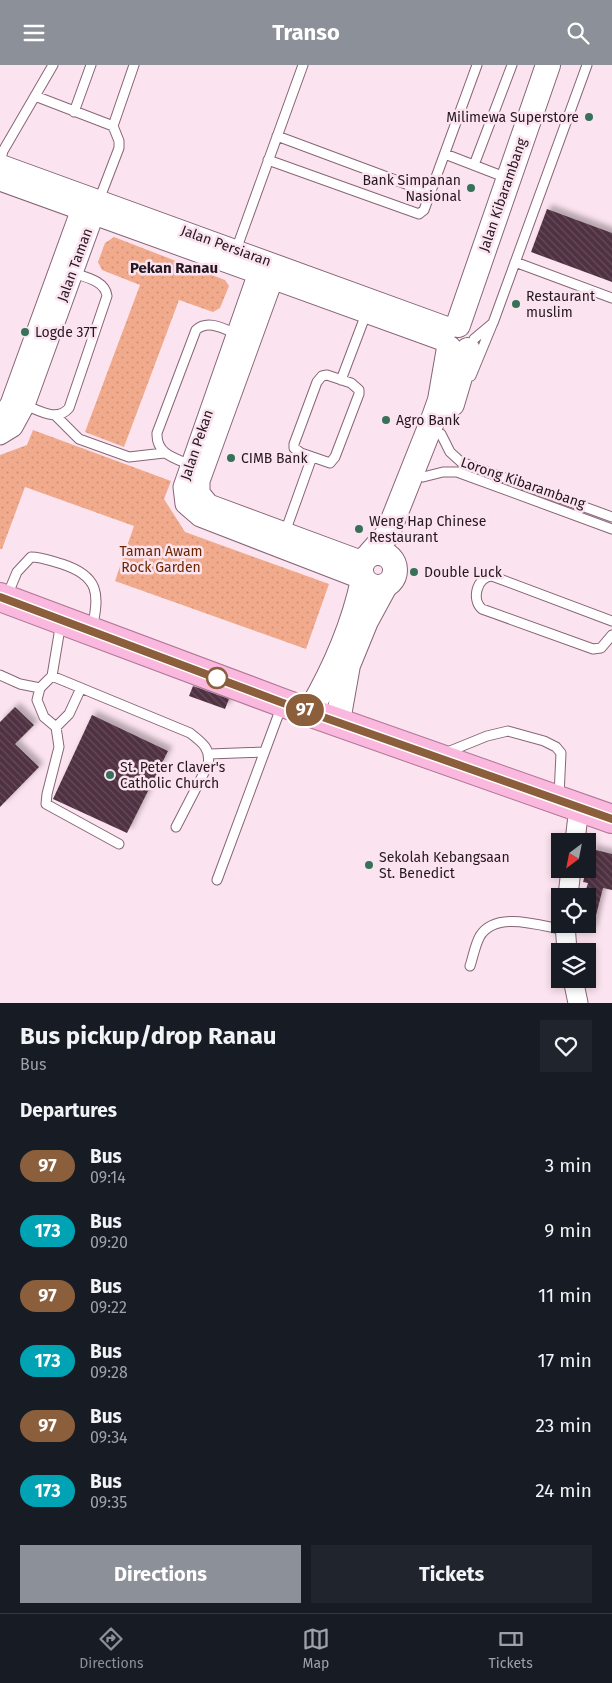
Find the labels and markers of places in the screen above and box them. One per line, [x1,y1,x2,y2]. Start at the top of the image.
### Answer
place label: Milimewa Superstore [446,109,579,126]
marker: Milimewa Superstore [583,111,595,123]
place label: Bank Simpanan Nasional [362,172,461,205]
marker: Bank Simpanan Nasional [465,182,477,194]
place label: Restaurant muslim [526,288,596,321]
marker: Restaurant muslim [510,298,522,310]
place label: Logde 37T [35,324,98,341]
marker: Logde 37T [19,326,31,338]
place label: Agro Bank [396,412,461,429]
marker: Agro Bank [380,414,392,426]
place label: CIMB Bank [241,450,308,467]
marker: CIMB Bank [225,452,237,464]
place label: Weng Hap Chinese Restaurant [369,513,486,546]
marker: Weng Hap Chinese Restaurant [353,523,365,535]
place label: Double Luck [424,564,503,581]
marker: Double Luck [408,566,420,578]
unlabelled marker [206,667,228,689]
place label: St. Peter Claver's Catholic Church [120,759,226,792]
marker: St. Peter Claver's Catholic Church [104,769,116,781]
place label: Sekolah Kebangsaan St. Benedict [379,849,510,882]
marker: Sekolah Kebangsaan St. Benedict [363,859,375,871]

